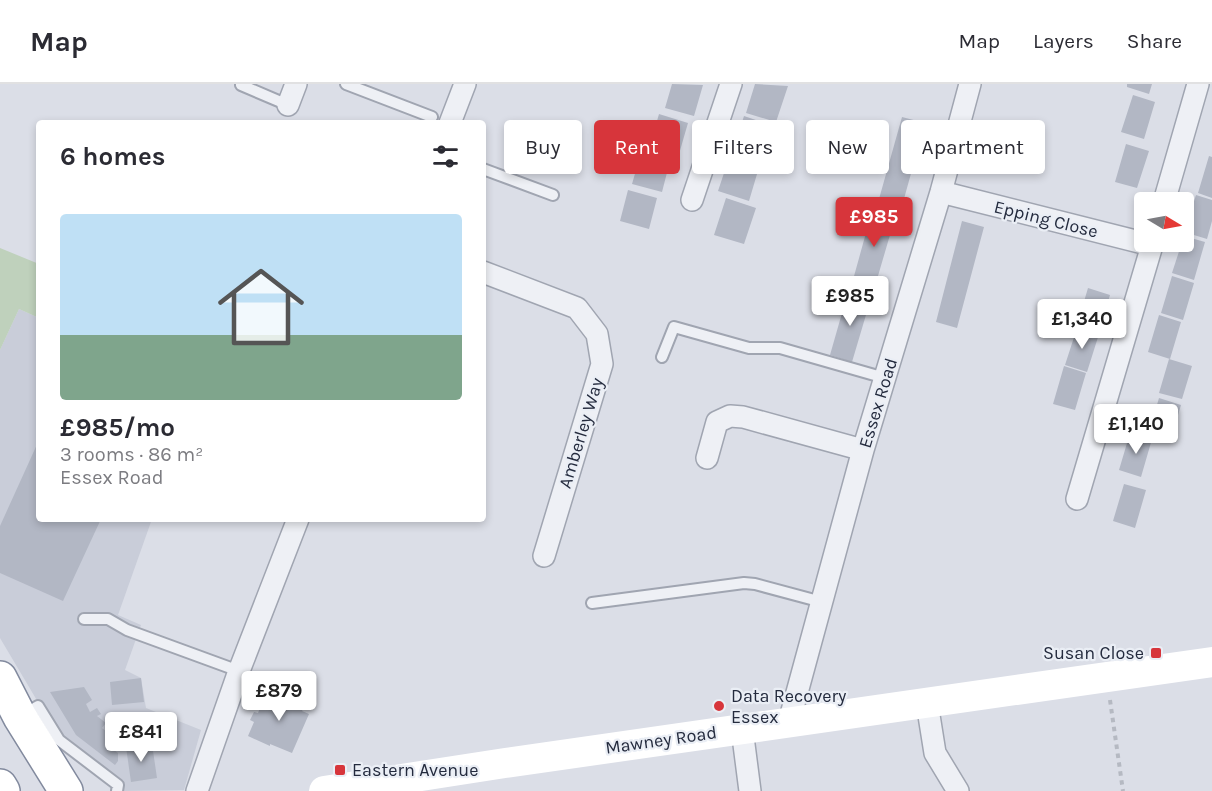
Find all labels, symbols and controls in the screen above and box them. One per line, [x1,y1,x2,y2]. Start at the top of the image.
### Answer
text: Map [30,25,88,58]
text: Map [958,29,1000,53]
text: Layers [1033,29,1094,53]
text: Share [1127,29,1182,53]
chip: Buy [504,120,582,174]
chip: Rent [594,120,680,174]
chip: Filters [692,120,794,174]
chip: New [806,120,889,174]
chip: Apartment [901,120,1045,174]
icon: filters [429,140,462,173]
text: 6 homes [60,141,165,172]
north arrow [1134,192,1194,252]
map controls [1134,192,1194,252]
street label: Epping Close [992,195,1100,243]
pin: £985 [838,197,910,248]
text: £985 [850,205,898,228]
icon: home [207,253,315,361]
pin: £985 [814,276,886,327]
text: £985 [826,284,874,307]
pin: £1,340 [1033,299,1131,350]
text: £1,340 [1051,307,1113,330]
street label: Essex Road [854,355,902,451]
street label: Amberley Way [554,375,608,491]
pin: £1,140 [1087,404,1185,455]
text: £985/mo [60,412,175,443]
text: £1,140 [1108,412,1164,435]
text: 3 rooms · 86 m² [60,443,203,466]
text: Essex Road [60,466,164,489]
place label: Susan Close [1043,642,1144,664]
marker: Susan Close [1149,646,1163,660]
pin: £879 [243,671,315,722]
text: £879 [255,679,303,702]
place label: Data Recovery Essex [731,685,847,728]
marker: Data Recovery Essex [712,699,726,713]
pin: £841 [105,712,177,763]
text: £841 [119,720,163,743]
street label: Mawney Road [604,721,718,759]
place label: Eastern Avenue [352,759,478,781]
marker: Eastern Avenue [333,763,347,777]

